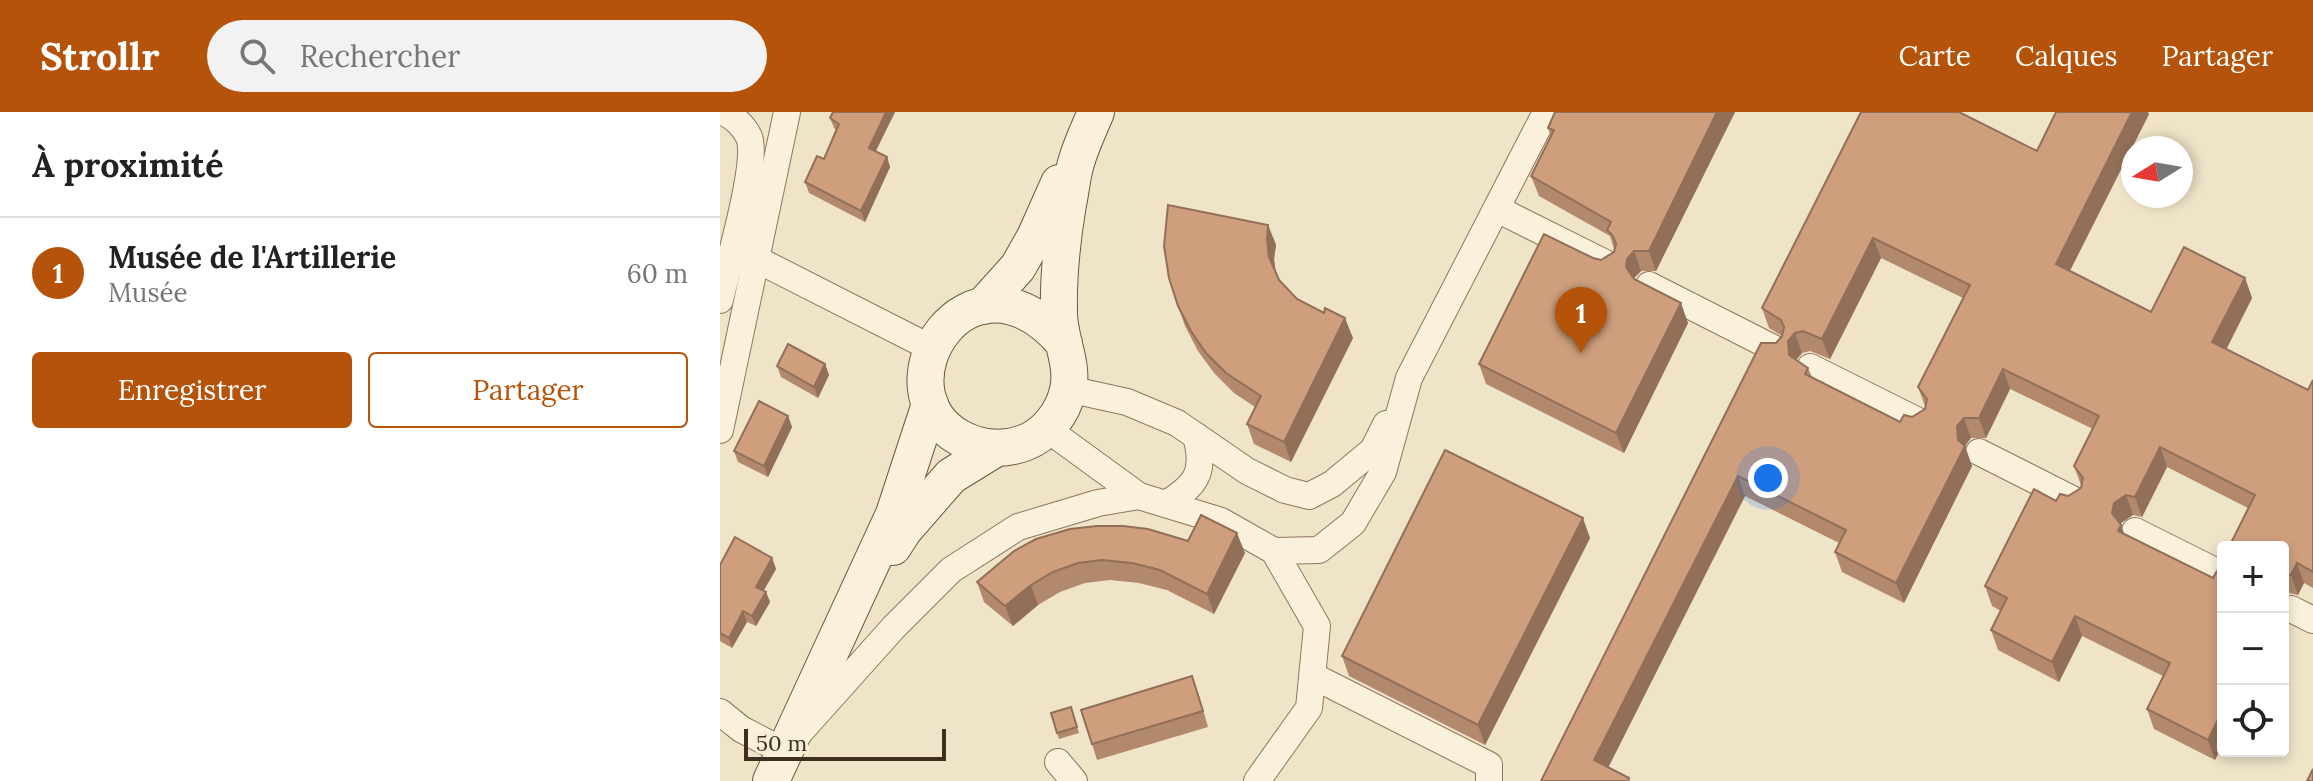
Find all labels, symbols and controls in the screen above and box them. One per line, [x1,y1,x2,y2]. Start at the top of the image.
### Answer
search box [207,20,767,92]
text: Strollr [40,32,159,80]
icon: search [235,34,279,78]
text: Rechercher [299,37,460,75]
text: Carte [1899,38,1971,74]
text: Calques [2015,38,2118,74]
text: Partager [2162,38,2273,74]
north arrow [2121,136,2193,208]
text: À proximité [32,143,223,186]
text: Musée de l'Artillerie [108,238,396,276]
text: 1 [53,257,63,290]
text: 60 m [627,257,688,290]
text: Musée [108,276,187,309]
pin: 1 [1555,287,1607,353]
button: Enregistrer [32,352,352,428]
button: Partager [368,352,688,428]
your location [1748,458,1788,498]
map controls [2217,541,2289,757]
button: + [2217,541,2289,613]
button: − [2217,613,2289,685]
button: locate [2217,685,2289,757]
scale bar [744,725,946,761]
text: 50 m [756,729,807,757]

